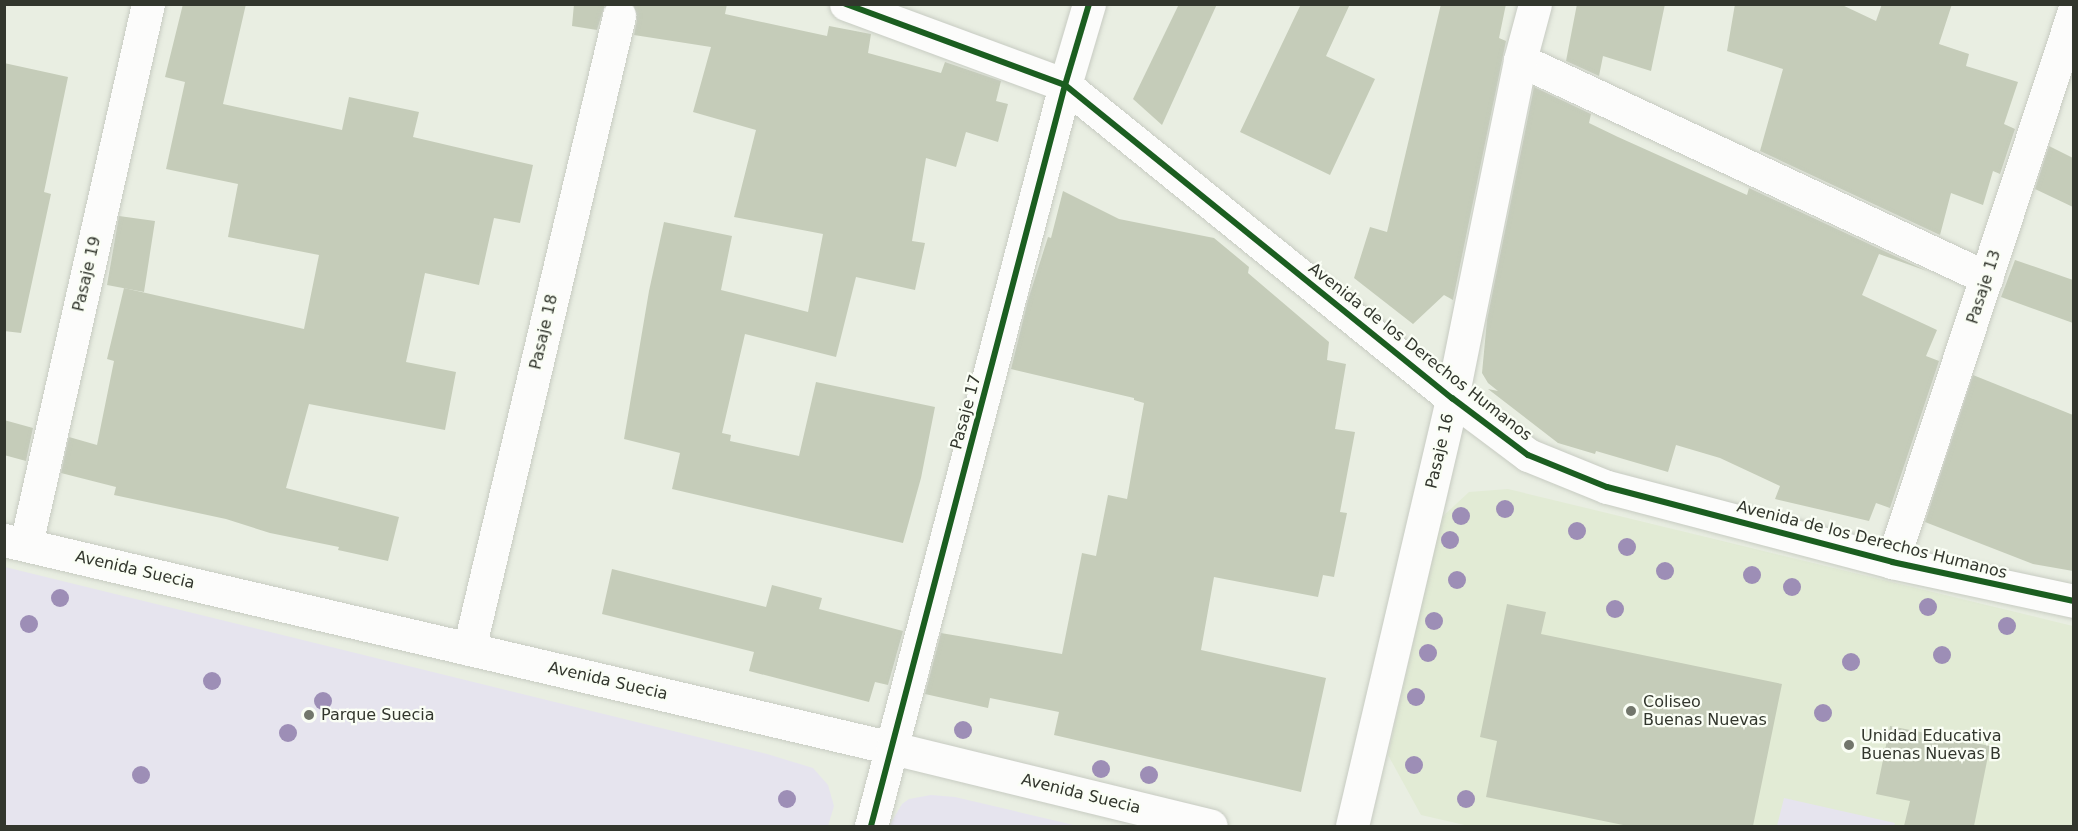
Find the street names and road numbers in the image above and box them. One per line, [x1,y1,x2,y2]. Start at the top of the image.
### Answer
street label: Pasaje 19 [69,235,105,313]
street label: Pasaje 13 [1963,248,2005,326]
street label: Avenida de los Derechos Humanos [1305,259,1535,445]
street label: Pasaje 18 [526,293,562,371]
street label: Pasaje 17 [947,373,985,451]
street label: Pasaje 16 [1422,412,1458,490]
street label: Avenida de los Derechos Humanos [1735,497,2009,583]
street label: Avenida Suecia [73,547,197,593]
street label: Avenida Suecia [546,658,670,704]
street label: Avenida Suecia [1019,770,1143,818]

